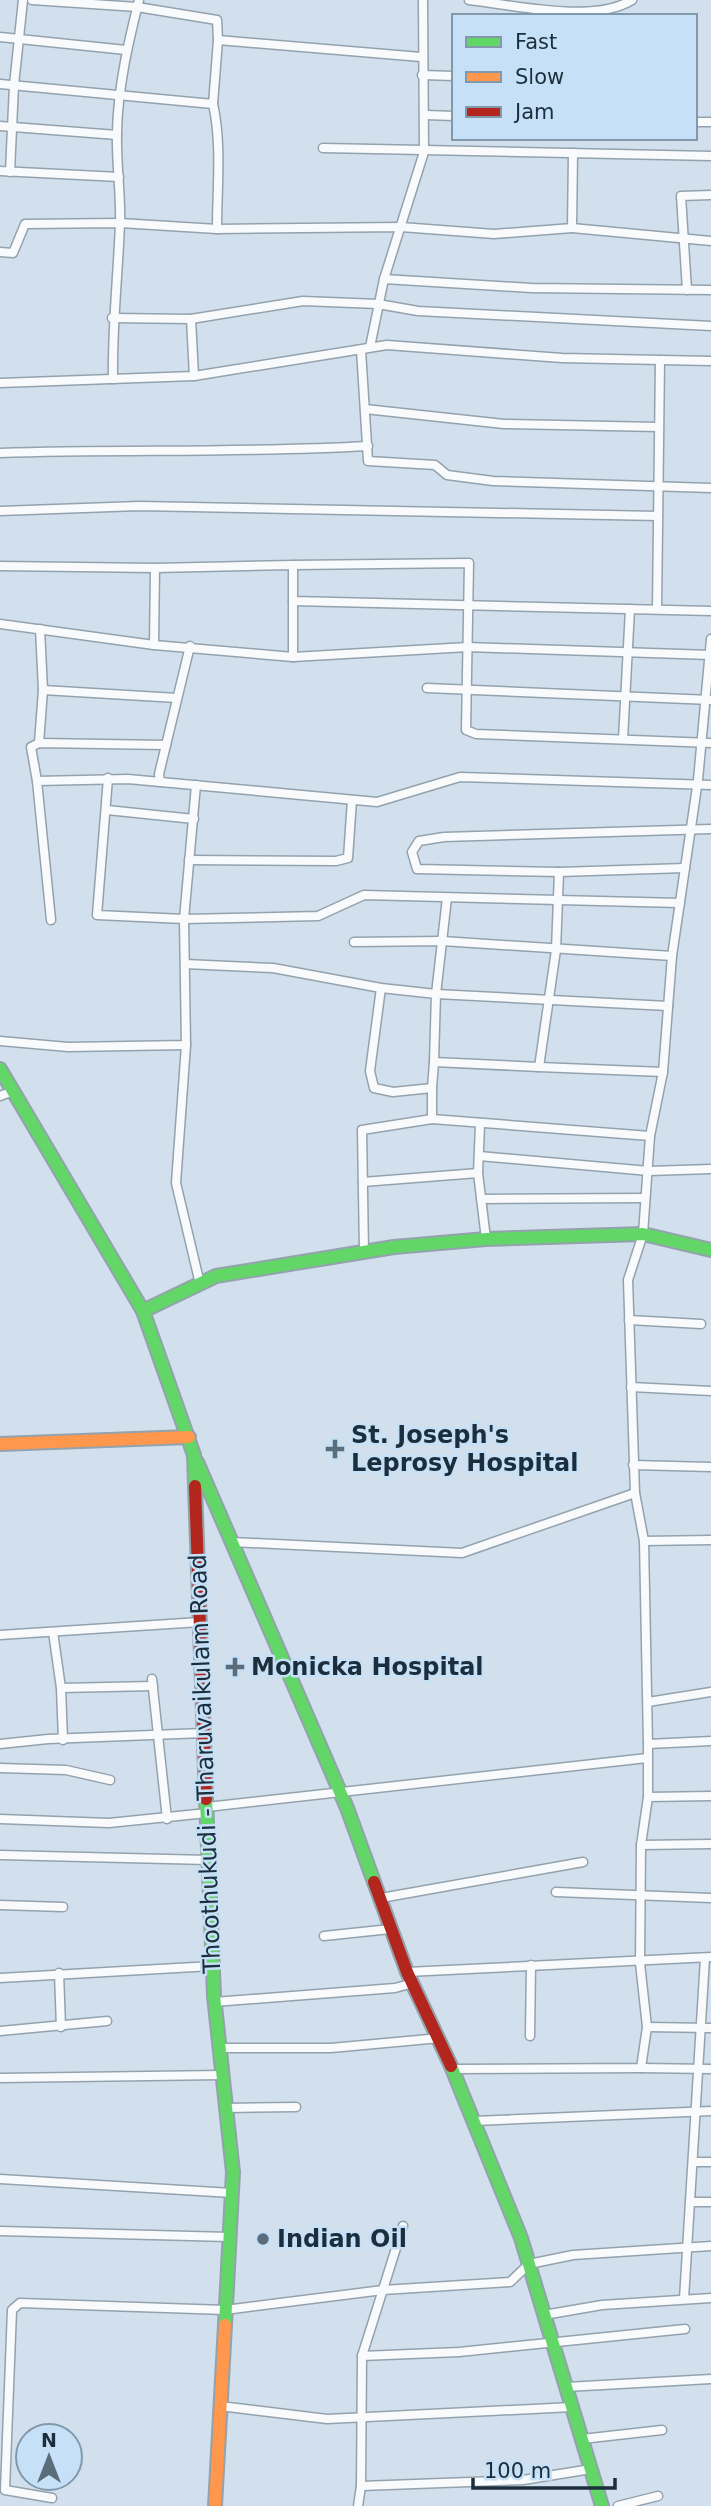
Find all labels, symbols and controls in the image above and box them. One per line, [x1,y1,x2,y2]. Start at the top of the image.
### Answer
legend [452,14,697,140]
text: Fast [515,30,557,54]
text: Slow [515,65,564,89]
text: Jam [513,100,555,124]
place label: St. Joseph's Leprosy Hospital [351,1421,579,1477]
marker: St. Joseph's Leprosy Hospital [325,1439,345,1459]
street label: Thoothukudi - Tharuvaikulam Road [184,1554,226,1975]
place label: Monicka Hospital [251,1653,484,1681]
marker: Monicka Hospital [225,1657,245,1677]
place label: Indian Oil [277,2225,407,2253]
marker: Indian Oil [255,2231,271,2247]
north arrow [14,2422,84,2492]
text: N [41,2429,57,2451]
scale bar [473,2446,615,2490]
text: 100 m [484,2459,551,2483]

